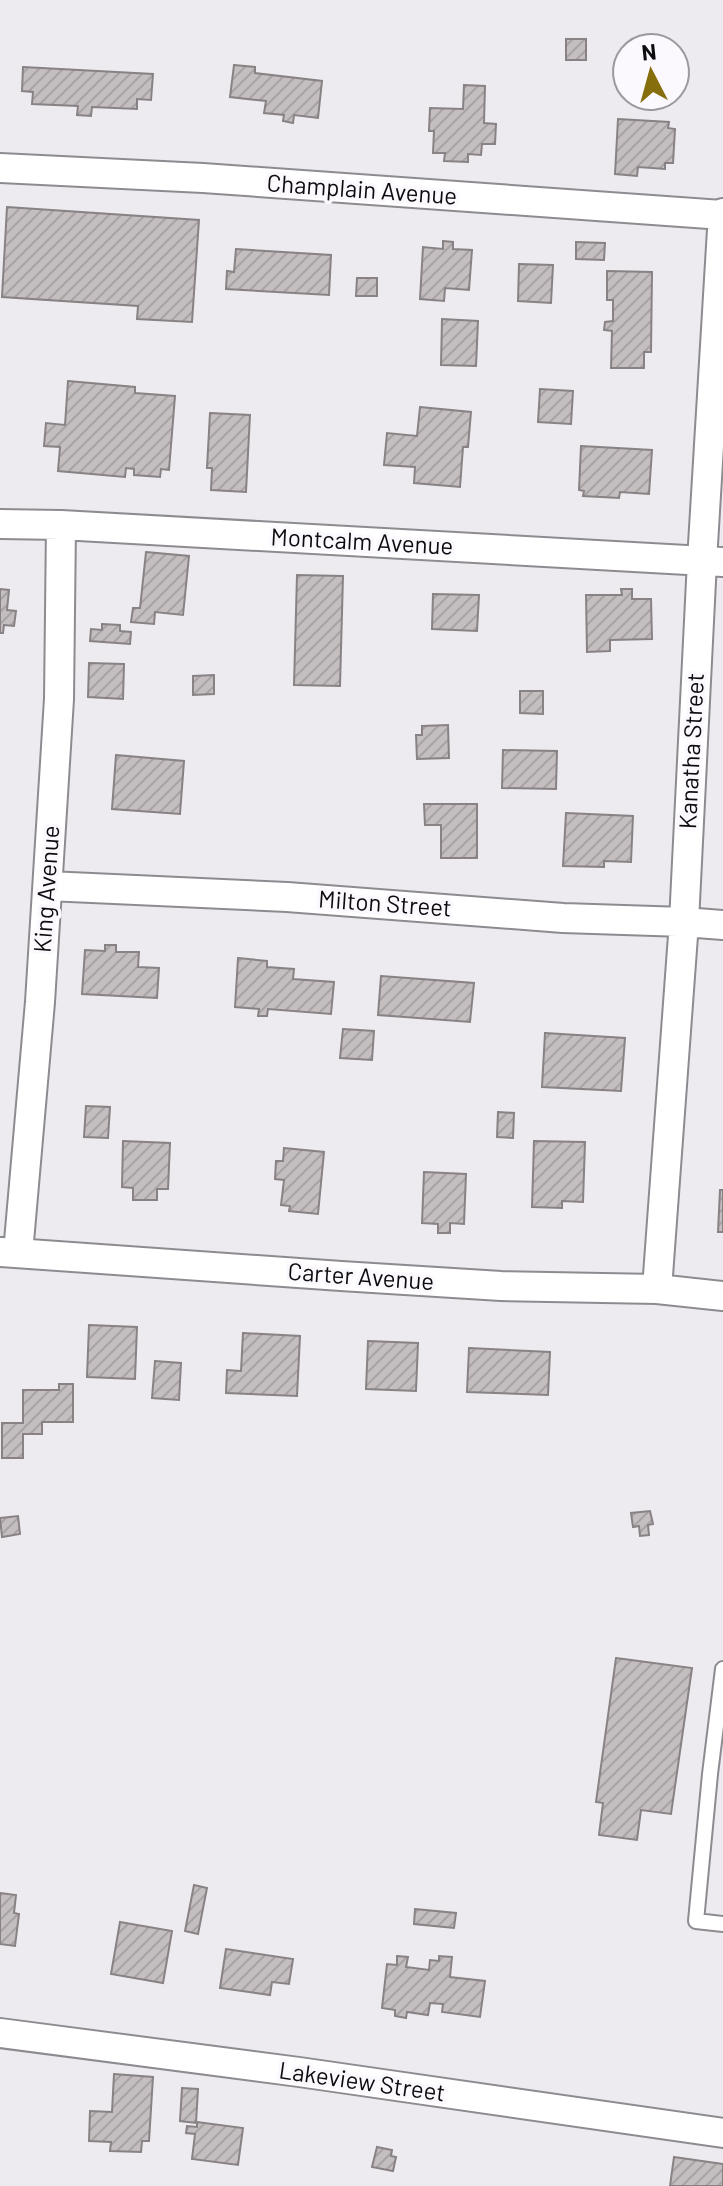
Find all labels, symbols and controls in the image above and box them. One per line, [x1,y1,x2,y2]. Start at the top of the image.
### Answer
north arrow [611,32,691,112]
text: N [640,37,657,65]
street label: Champlain Avenue [266,167,458,210]
street label: Montcalm Avenue [270,521,454,560]
street label: Kanatha Street [672,672,709,830]
street label: King Avenue [27,824,64,954]
street label: Milton Street [317,883,453,922]
street label: Carter Avenue [287,1256,435,1295]
street label: Lakeview Street [277,2054,447,2107]

